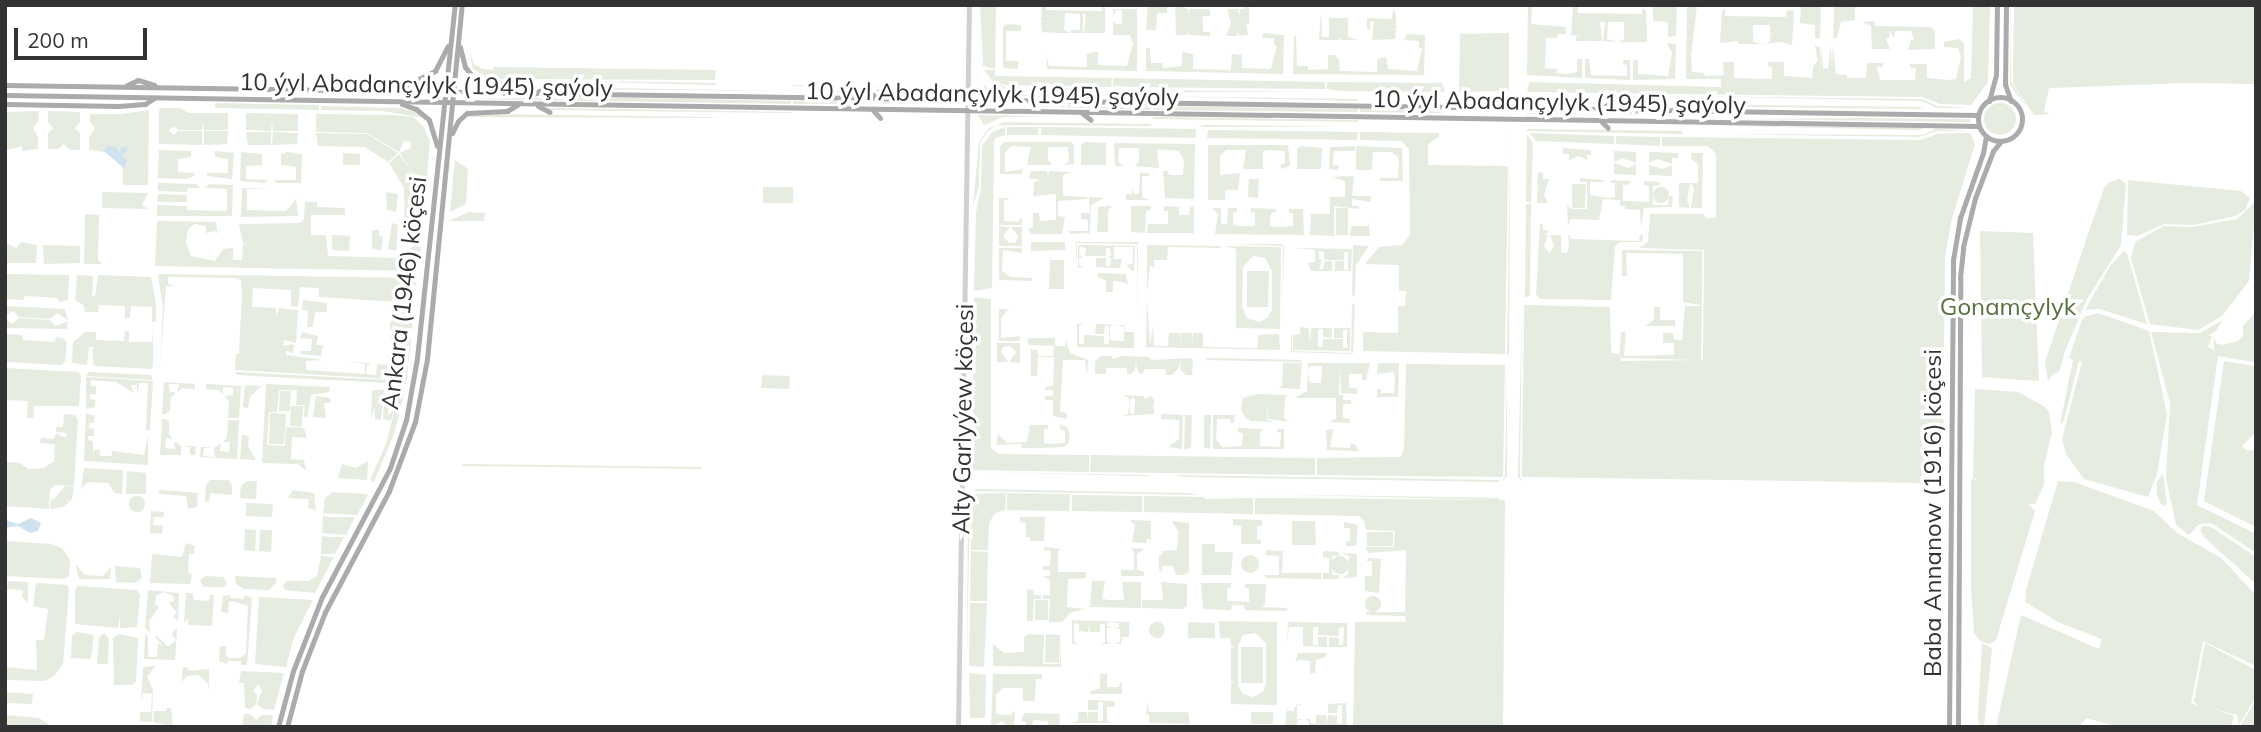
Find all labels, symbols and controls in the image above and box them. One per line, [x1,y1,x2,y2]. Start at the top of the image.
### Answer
scale bar [18,14,150,58]
text: 200 m [27,27,89,53]
street label: 10 ýyl Abadançylyk (1945) şaýoly [239,67,613,103]
street label: 10 ýyl Abadançylyk (1945) şaýoly [805,76,1179,112]
street label: 10 ýyl Abadançylyk (1945) şaýoly [1372,84,1746,120]
street label: Ankara (1946) köçesi [375,175,433,411]
park label: Gonamçylyk [1940,293,2076,321]
street label: Alty Garlyýew köçesi [947,303,979,535]
street label: Baba Annanow (1916) köçesi [1919,349,1947,677]

